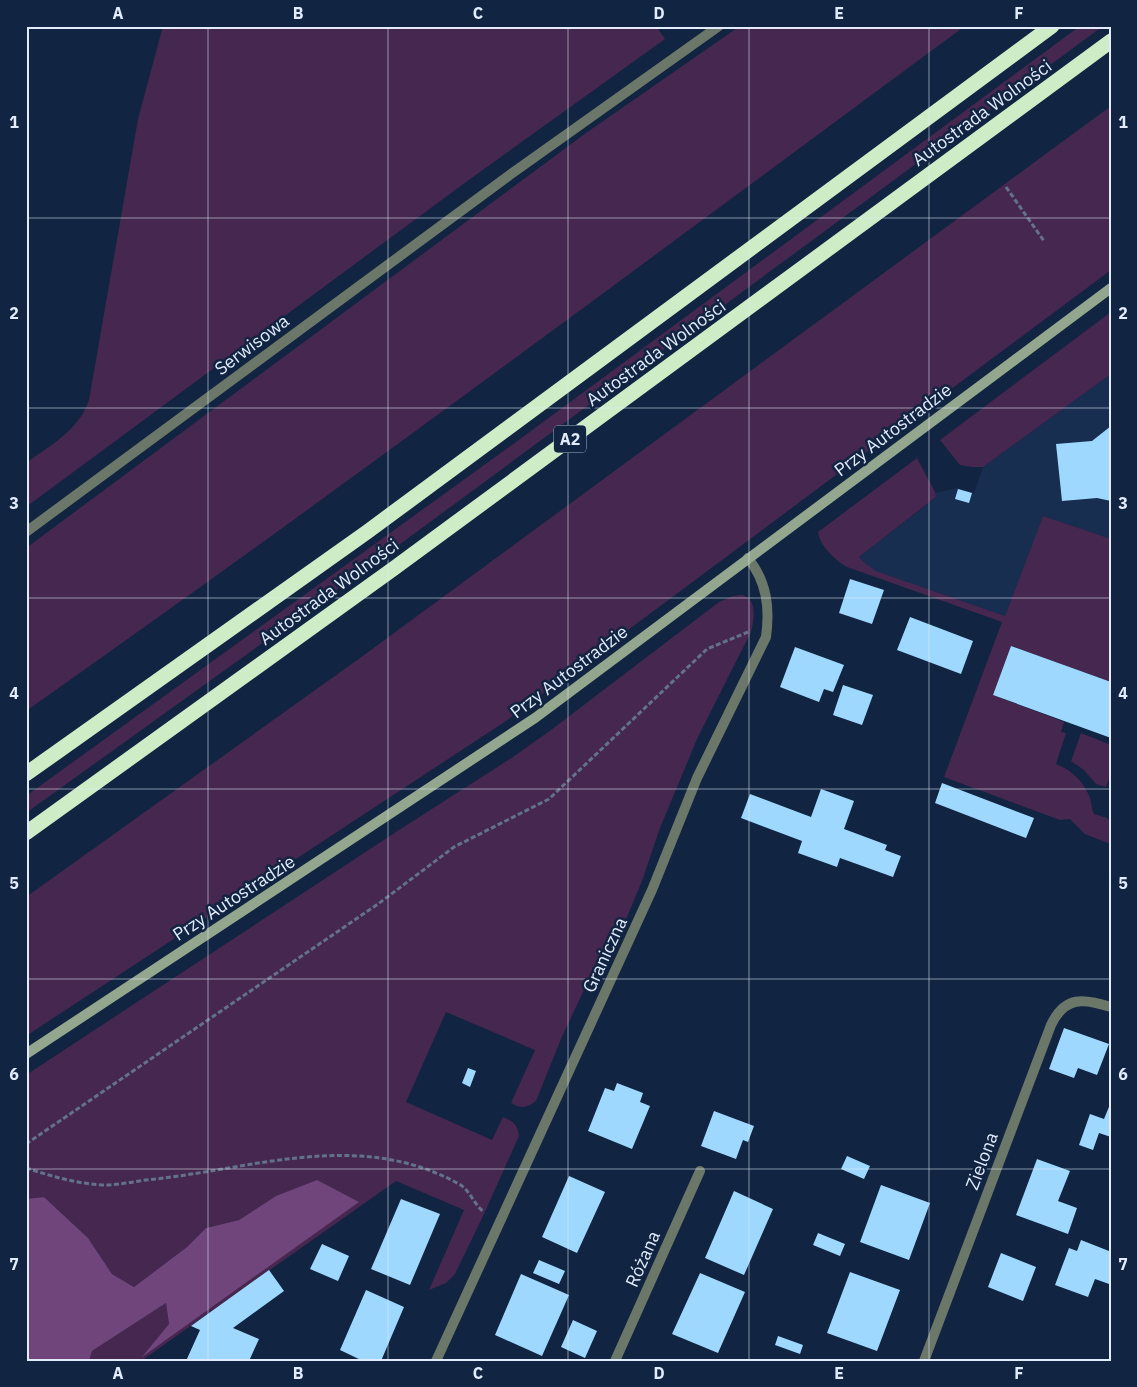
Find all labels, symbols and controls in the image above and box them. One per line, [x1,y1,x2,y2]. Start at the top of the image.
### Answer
text: A [113,3,124,23]
text: B [293,3,304,23]
text: C [473,3,483,23]
text: D [653,3,665,23]
text: E [834,3,844,23]
text: F [1014,3,1024,23]
street label: Autostrada Wolności [907,54,1056,171]
text: 1 [9,112,19,132]
text: 1 [1118,112,1128,132]
street label: Autostrada Wolności [581,294,730,411]
text: 2 [9,303,19,323]
text: 2 [1118,303,1128,323]
street label: Serwisowa [210,309,294,380]
street label: Przy Autostradzie [829,378,956,481]
road number: A2 [554,426,586,452]
text: 3 [9,493,19,513]
text: 3 [1118,493,1128,513]
street label: Autostrada Wolności [254,533,403,650]
street label: Przy Autostradzie [505,620,632,723]
text: 4 [9,683,19,703]
text: 4 [1118,683,1128,703]
street label: Przy Autostradzie [168,849,299,946]
text: 5 [9,873,19,893]
text: 5 [1118,873,1128,893]
street label: Graniczna [577,913,632,996]
text: 6 [9,1064,19,1084]
text: 6 [1118,1064,1128,1084]
street label: Zielona [960,1129,1003,1193]
street label: Różana [620,1227,665,1290]
text: 7 [9,1254,19,1274]
text: 7 [1118,1254,1128,1274]
text: A [113,1363,124,1383]
text: B [293,1363,304,1383]
text: C [473,1363,483,1383]
text: D [653,1363,665,1383]
text: E [834,1363,844,1383]
text: F [1014,1363,1024,1383]

